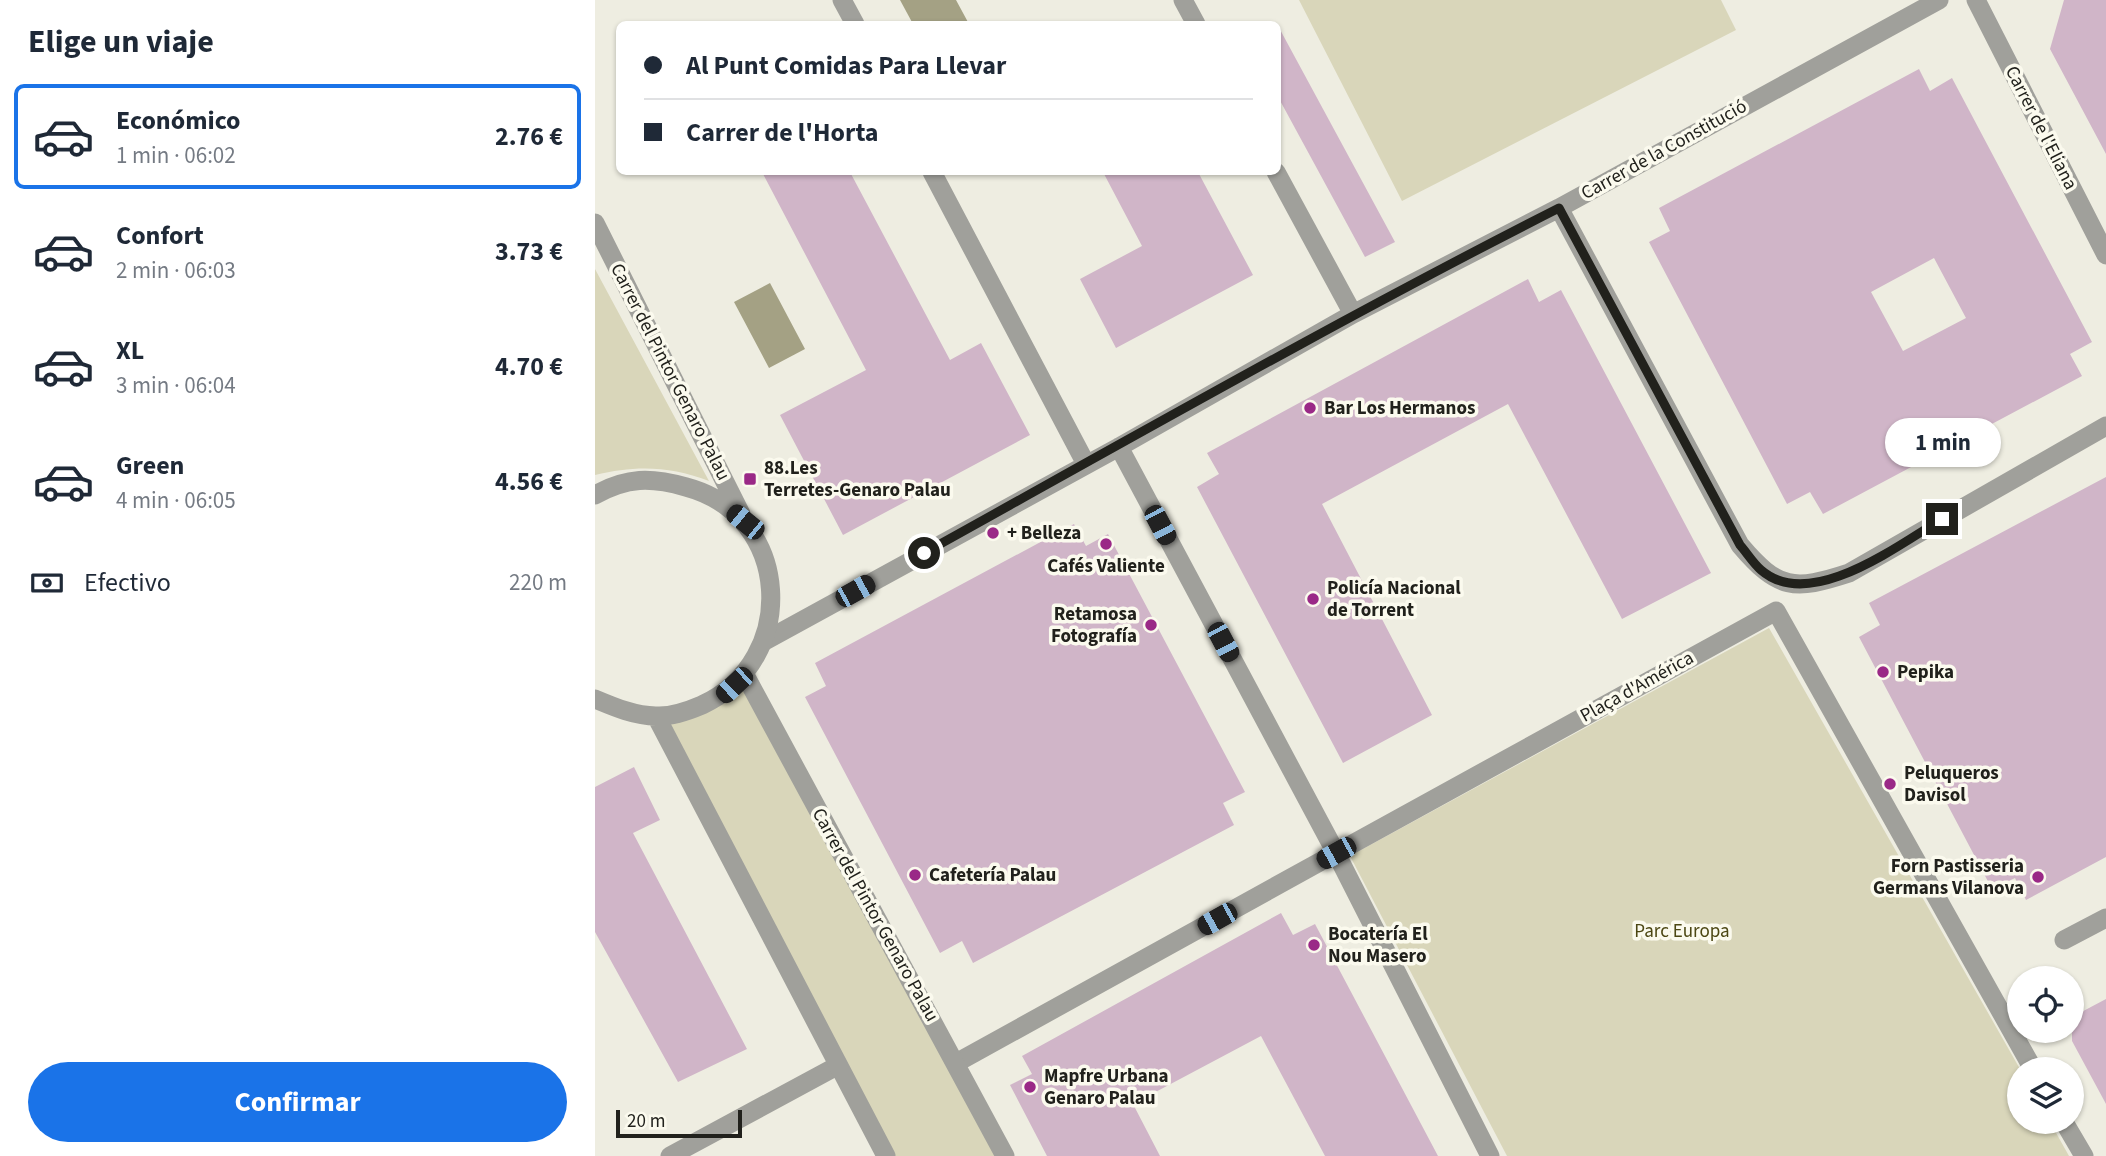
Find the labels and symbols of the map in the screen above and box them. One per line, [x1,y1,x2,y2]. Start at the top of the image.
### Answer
street label: Carrer de l'Eliana [1998,61,2084,195]
street label: Carrer de la Constitució [1576,93,1752,207]
street label: Carrer del Pintor Genaro Palau [603,259,737,485]
place label: Bar Los Hermanos [1324,395,1475,422]
marker: Bar Los Hermanos [1302,400,1318,416]
callout: 1 min [1884,418,2000,466]
place label: 88.Les Terretes-Genaro Palau [764,455,951,504]
marker: 88.Les Terretes-Genaro Palau [742,471,758,487]
car [723,501,768,543]
car [1141,502,1180,548]
route end [1926,503,1958,535]
place label: + Belleza [1007,520,1081,547]
marker: + Belleza [985,525,1001,541]
marker: Cafés Valiente [1098,536,1114,552]
route start [908,537,940,569]
place label: Cafés Valiente [1047,553,1165,580]
car [832,572,879,610]
place label: Policía Nacional de Torrent [1327,575,1461,624]
marker: Policía Nacional de Torrent [1305,591,1321,607]
place label: Retamosa Fotografía [1051,601,1137,650]
marker: Retamosa Fotografía [1143,617,1159,633]
car [1204,619,1243,665]
street label: Plaça d'América [1575,645,1699,729]
place label: Pepika [1897,659,1954,686]
car [712,663,757,707]
marker: Pepika [1875,664,1891,680]
place label: Peluqueros Davisol [1904,760,1999,809]
marker: Peluqueros Davisol [1882,776,1898,792]
street label: Carrer del Pintor Genaro Palau [805,803,945,1027]
car [1313,834,1360,872]
place label: Forn Pastisseria Germans Vilanova [1873,853,2024,902]
place label: Cafetería Palau [929,862,1056,889]
marker: Cafetería Palau [907,867,923,883]
marker: Forn Pastisseria Germans Vilanova [2030,869,2046,885]
car [1194,900,1241,938]
park label: Parc Europa [1634,918,1730,945]
place label: Bocatería El Nou Masero [1328,921,1428,970]
marker: Bocatería El Nou Masero [1306,937,1322,953]
place label: Mapfre Urbana Genaro Palau [1044,1063,1169,1112]
marker: Mapfre Urbana Genaro Palau [1022,1079,1038,1095]
scale bar [616,1107,742,1139]

